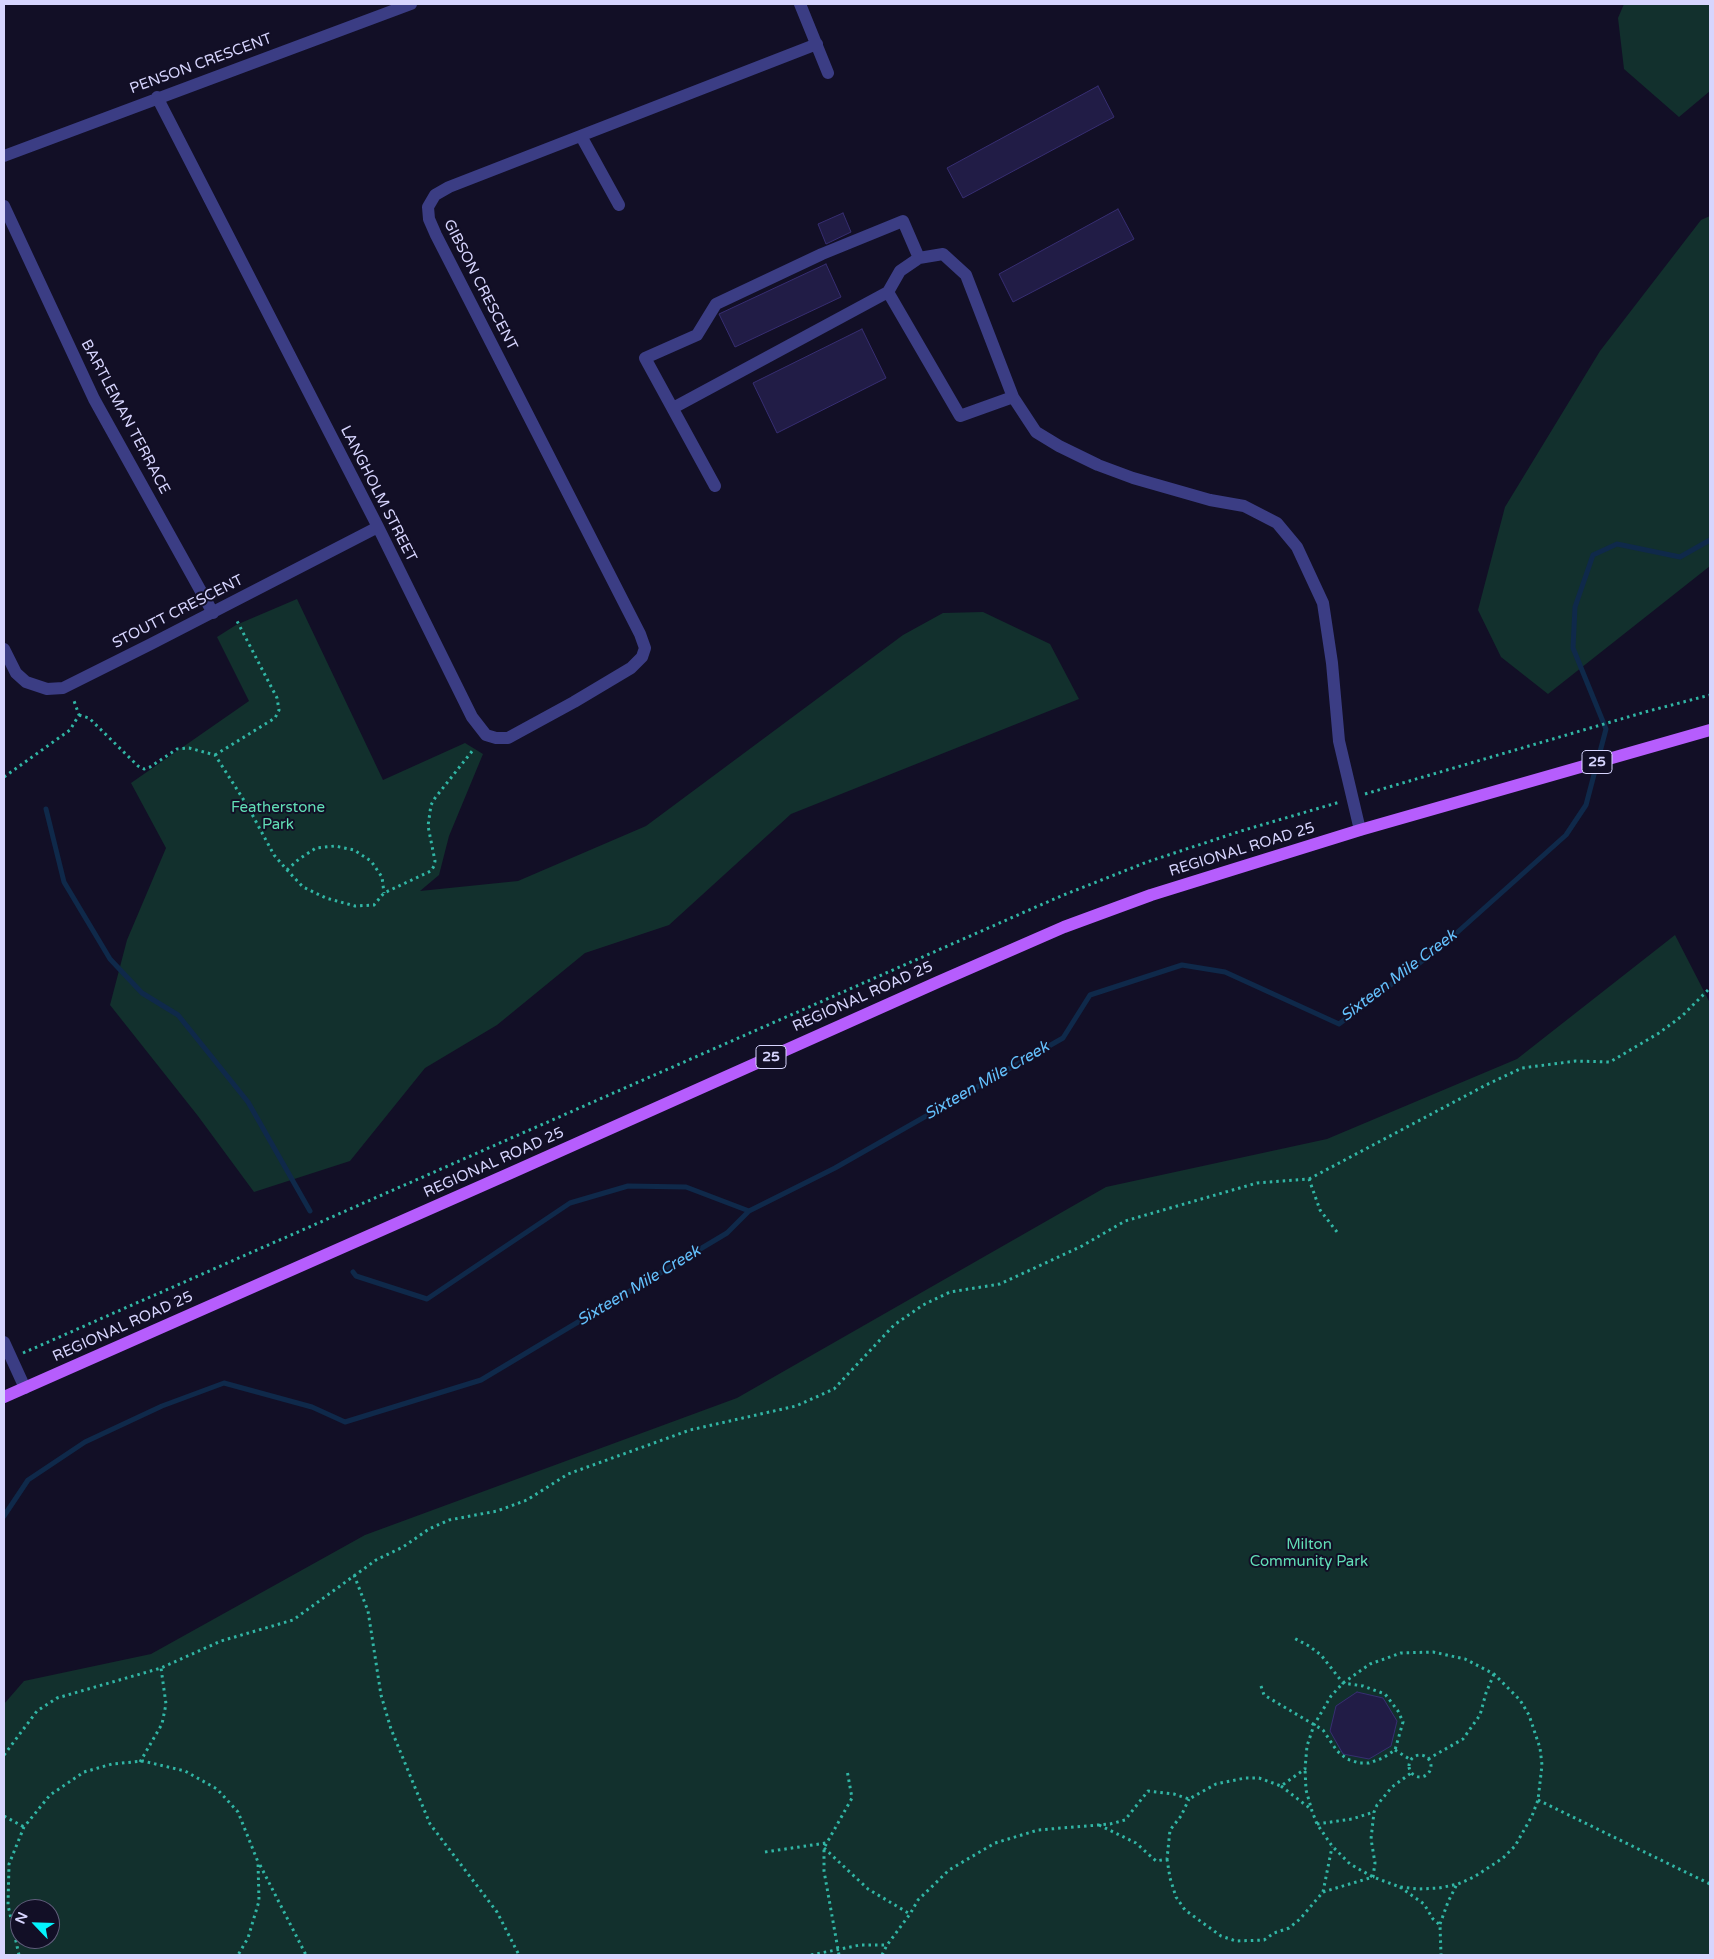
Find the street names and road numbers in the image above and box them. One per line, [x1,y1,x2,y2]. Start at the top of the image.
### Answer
street label: PENSON CRESCENT [127,30,275,98]
street label: GIBSON CRESCENT [439,217,521,353]
street label: BARTLEMAN TERRACE [77,337,173,497]
street label: LANGHOLM STREET [336,423,420,565]
street label: STOUTT CRESCENT [110,571,246,653]
road number: 25 [1582,750,1612,774]
street label: REGIONAL ROAD 25 [1167,819,1317,881]
street label: REGIONAL ROAD 25 [790,958,936,1036]
road number: 25 [756,1046,786,1068]
street label: REGIONAL ROAD 25 [421,1124,567,1202]
street label: REGIONAL ROAD 25 [50,1288,196,1366]

